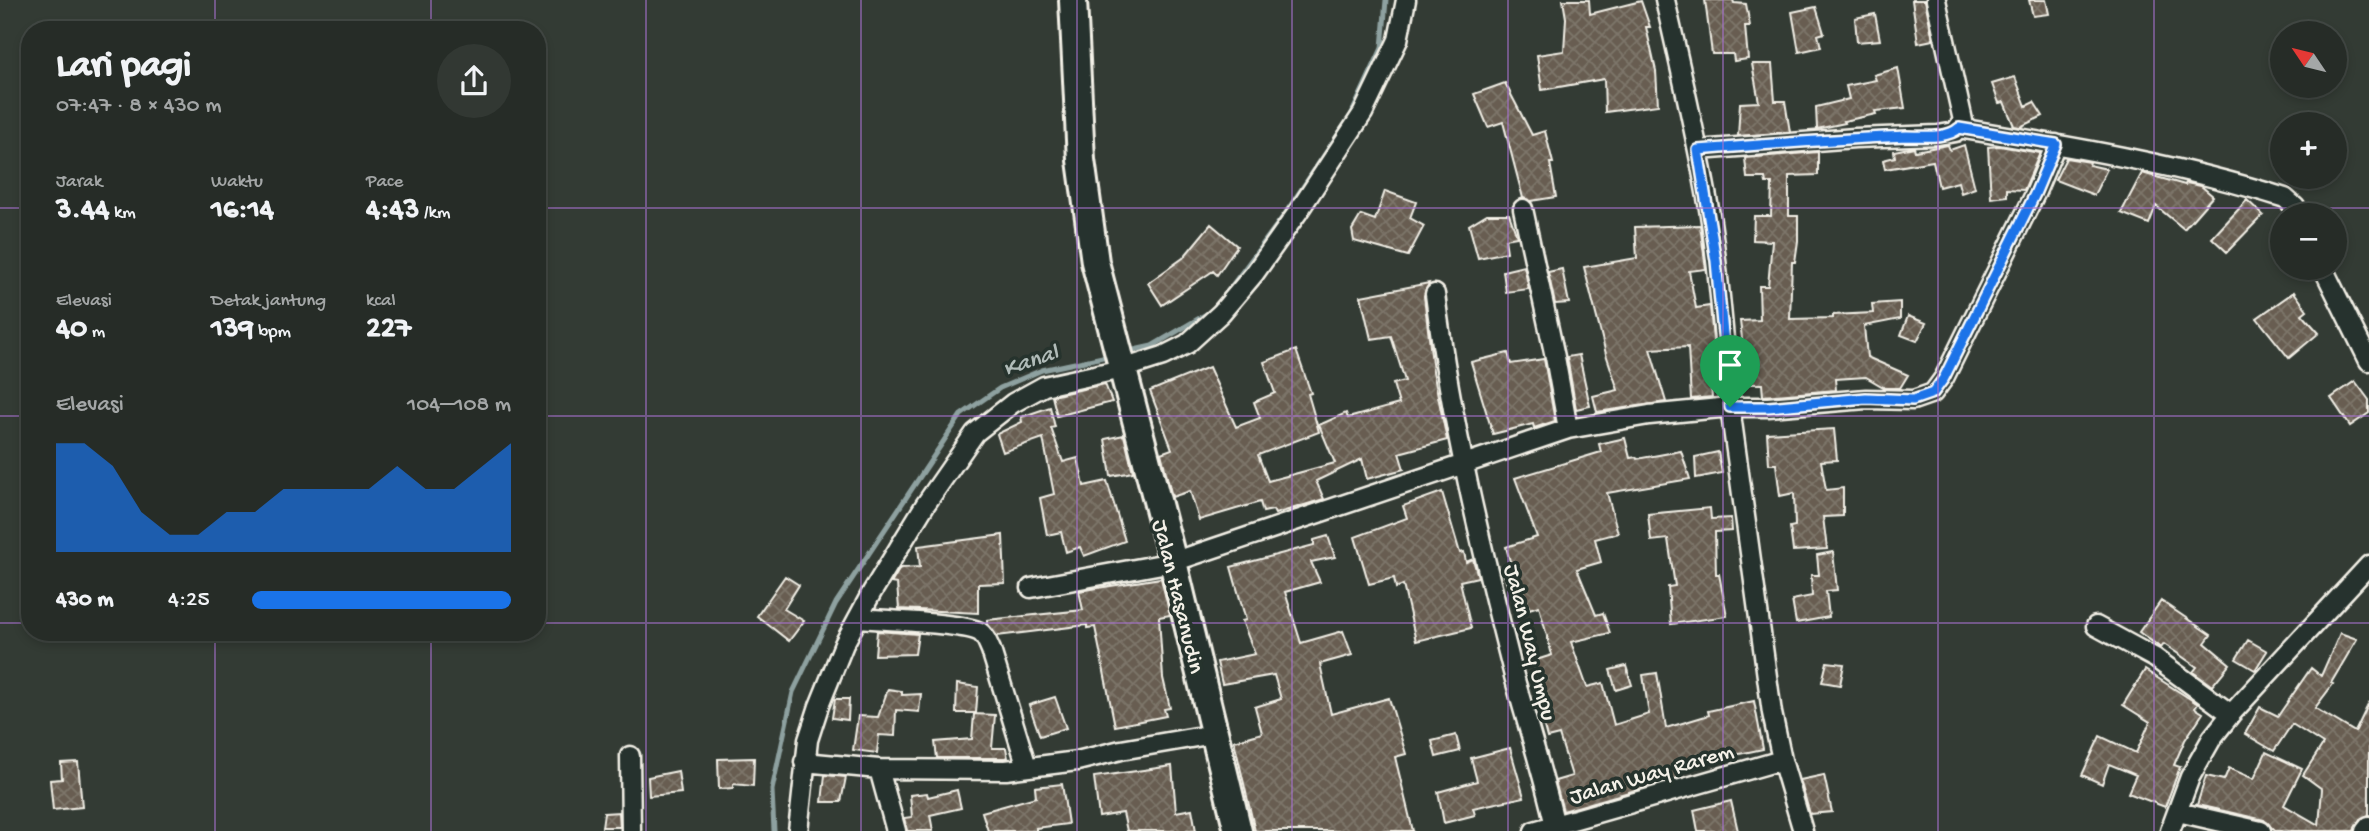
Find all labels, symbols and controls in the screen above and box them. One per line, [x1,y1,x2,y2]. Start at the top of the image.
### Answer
north arrow [2270,21,2347,98]
map controls [2270,21,2347,280]
button: share [437,44,511,118]
text: Lari pagi [56,45,191,89]
text: 07:47 · 8 × 430 m [56,93,221,120]
button: + [2270,112,2347,189]
text: Jarak [56,171,102,194]
text: Waktu [211,171,263,194]
text: Pace [366,171,403,194]
text: 3.44 [56,194,109,229]
text: 16:14 [211,194,274,229]
text: 4:43 [366,194,419,229]
text: km [109,202,136,225]
text: /km [419,202,450,225]
button: − [2270,203,2347,280]
text: Elevasi [56,290,112,313]
text: Detak jantung [211,290,326,313]
text: kcal [366,290,396,313]
text: 40 [56,313,87,348]
text: 139 [211,313,254,348]
text: 227 [366,313,411,348]
text: m [87,321,105,344]
text: bpm [254,321,291,344]
pin [1700,335,1760,407]
water label: Kanal [1000,339,1064,385]
icon: arrive [1711,346,1749,384]
text: Elevasi [56,392,124,419]
text: 104–108 m [407,392,511,419]
street label: Jalan Hasanudin [1144,517,1209,677]
street label: Jalan Way Umpu [1496,562,1561,724]
text: 430 m [56,587,114,614]
text: 4:25 [168,587,209,614]
street label: Jalan Way Rarem [1567,739,1737,812]

